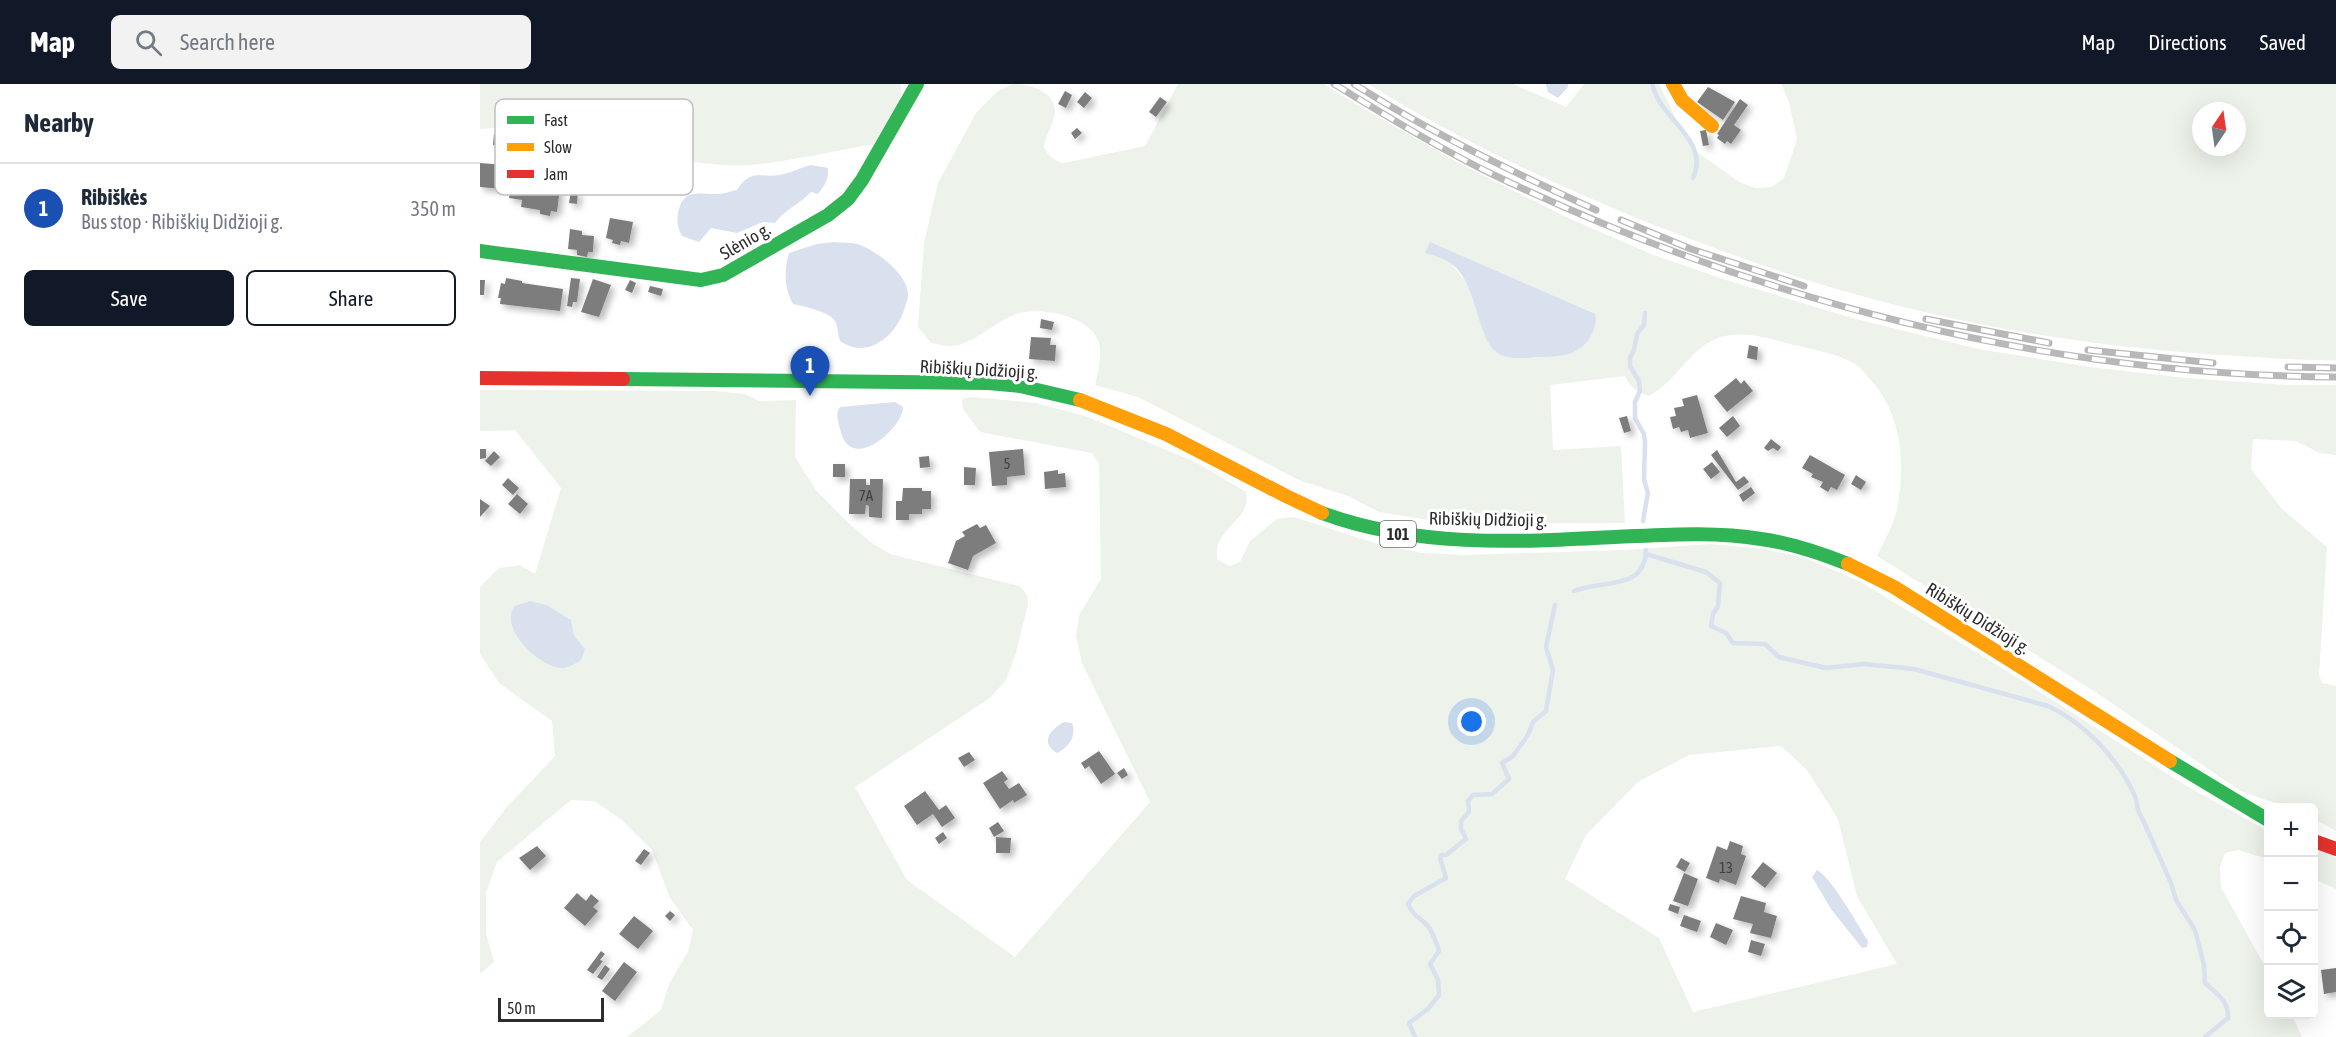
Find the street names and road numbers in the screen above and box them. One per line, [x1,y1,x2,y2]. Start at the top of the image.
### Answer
street label: Slėnio g. [716,218,774,264]
street label: Ribiškių Didžioji g. [919,355,1039,383]
street label: Ribiškių Didžioji g. [1429,507,1547,531]
road number: 101 [1380,521,1416,547]
street label: Ribiškių Didžioji g. [1922,578,2034,658]

